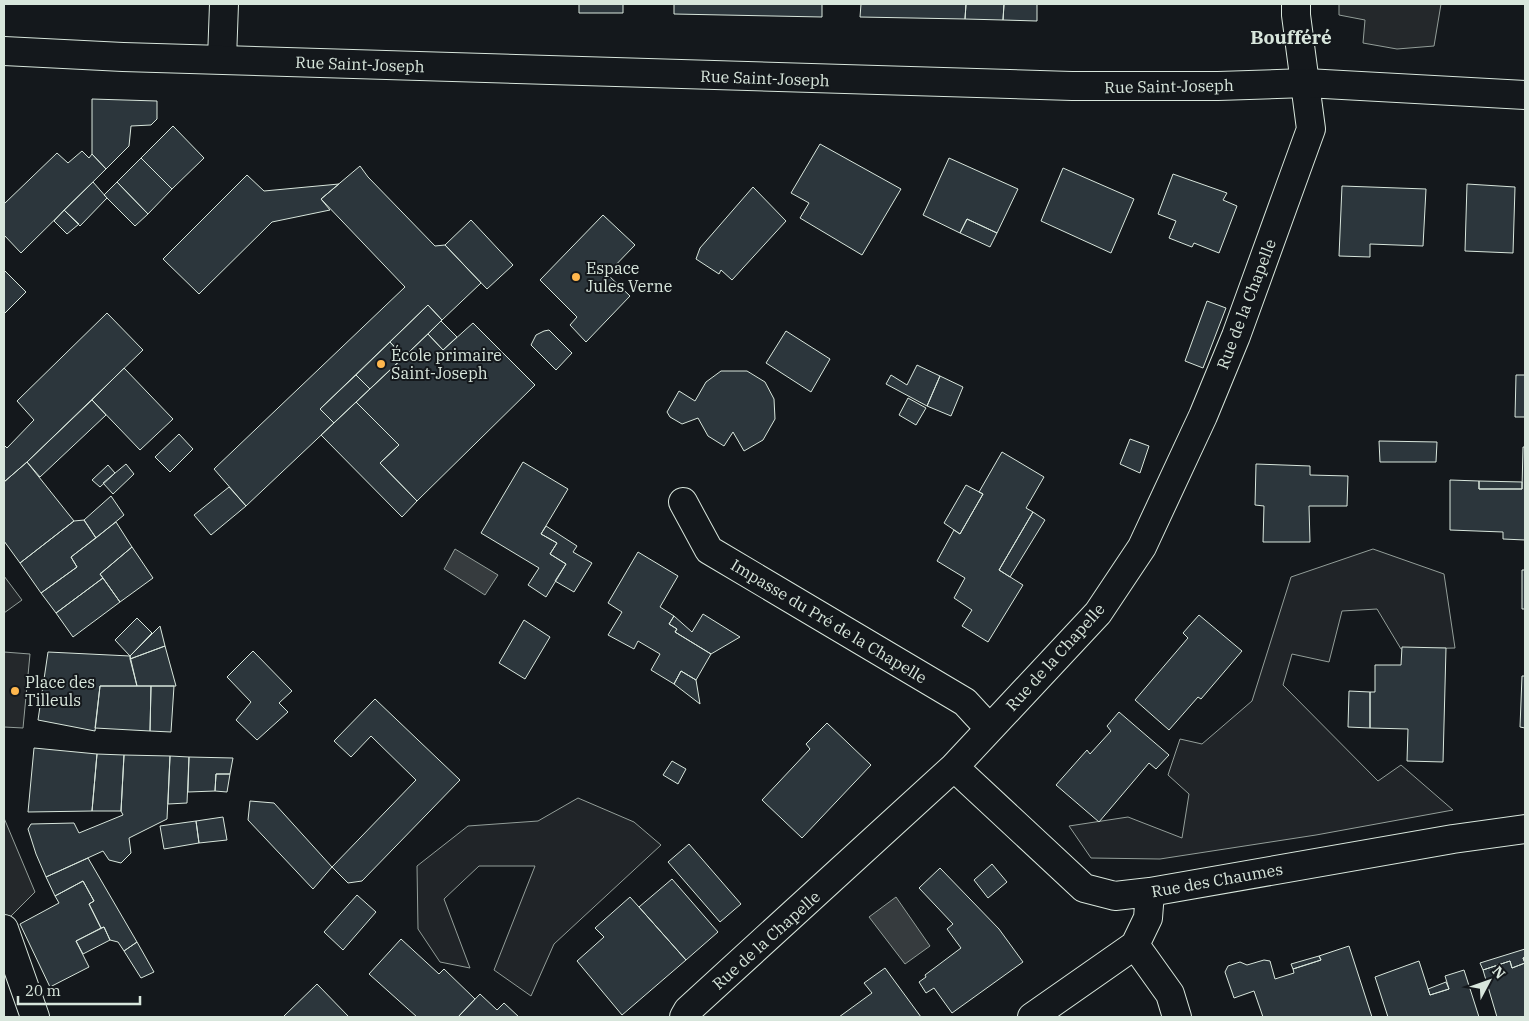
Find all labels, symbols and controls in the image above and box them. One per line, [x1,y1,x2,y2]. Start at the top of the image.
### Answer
district label: Boufféré [1250,25,1332,49]
street label: Rue Saint-Joseph [295,52,425,76]
street label: Rue Saint-Joseph [700,66,830,90]
street label: Rue Saint-Joseph [1104,75,1234,97]
street label: Rue de la Chapelle [1212,236,1280,372]
place label: Espace Jules Verne [586,258,672,296]
marker: Espace Jules Verne [570,271,582,283]
place label: École primaire Saint-Joseph [391,344,502,383]
marker: École primaire Saint-Joseph [375,358,387,370]
street label: Impasse du Pré de la Chapelle [727,554,931,688]
street label: Rue de la Chapelle [1001,599,1109,715]
place label: Place des Tilleuls [25,672,95,710]
marker: Place des Tilleuls [9,685,21,697]
street label: Rue des Chaumes [1150,859,1284,901]
street label: Rue de la Chapelle [708,886,824,994]
north arrow [1464,956,1514,1006]
text: N [1488,962,1509,983]
scale bar [18,974,140,1006]
text: 20 m [25,981,61,1000]

